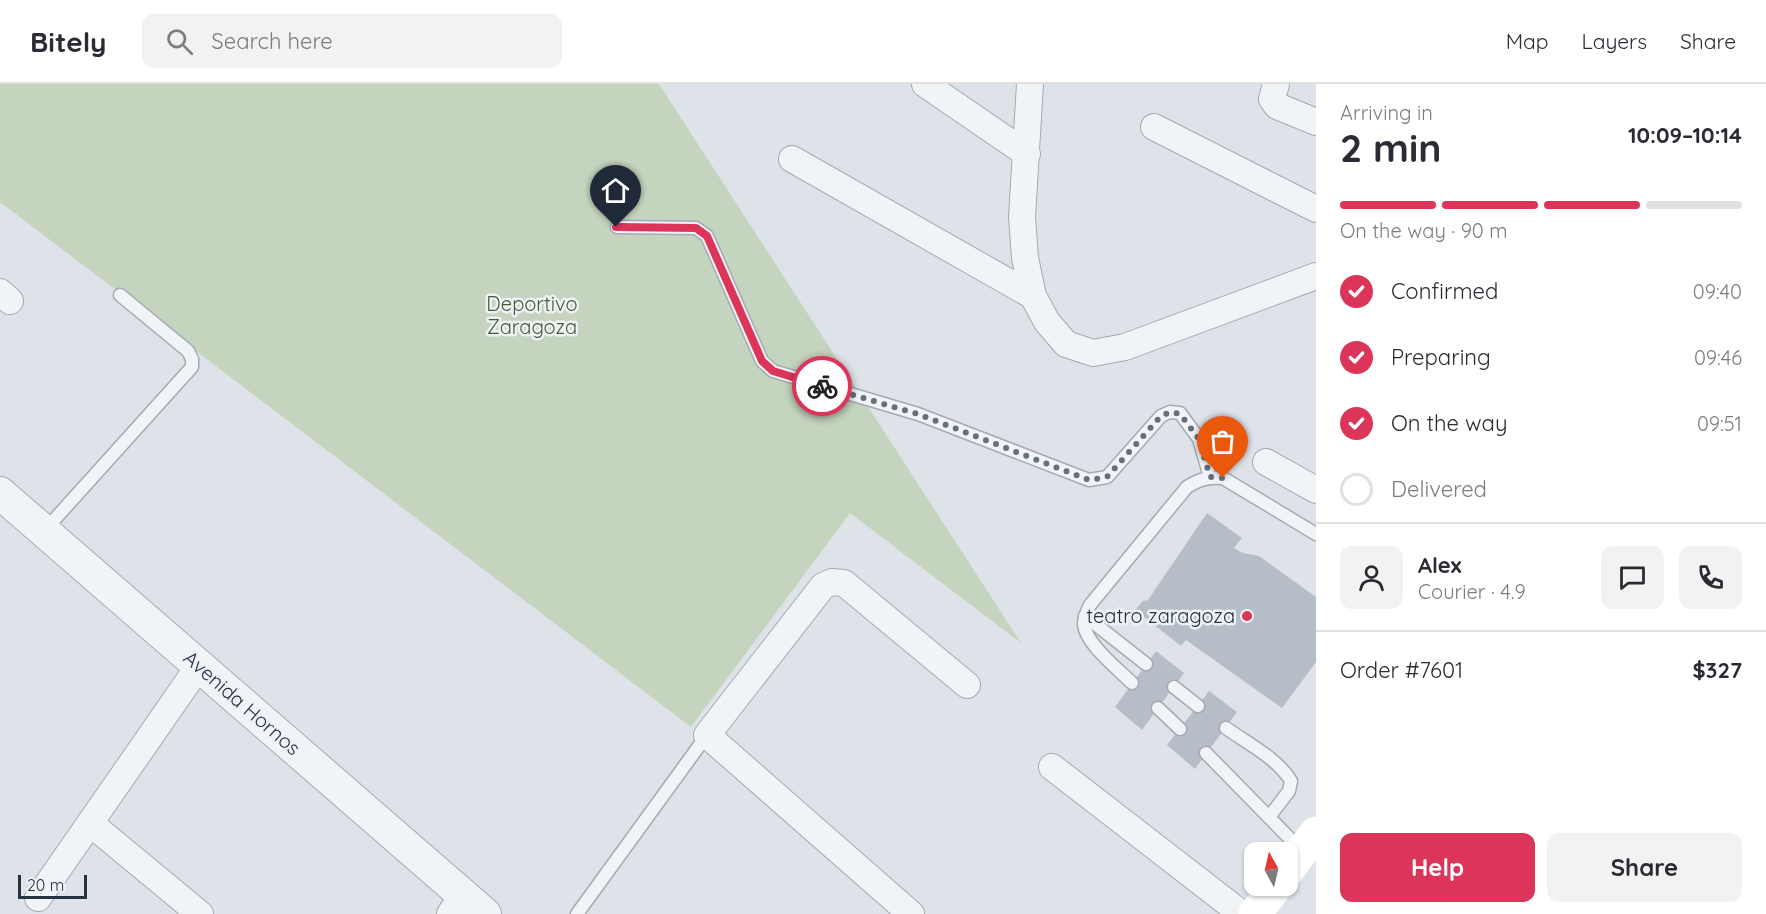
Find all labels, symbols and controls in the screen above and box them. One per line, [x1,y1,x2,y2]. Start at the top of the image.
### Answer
search box [142,14,562,68]
text: Bitely [30,24,106,59]
icon: search [163,25,196,58]
text: Search here [211,27,333,55]
text: Map [1506,28,1549,54]
text: Layers [1582,28,1647,54]
text: Share [1680,28,1736,54]
text: Arriving in [1340,100,1433,125]
text: 10:09–10:14 [1628,121,1742,149]
text: 2 min [1340,123,1442,172]
pin [590,165,641,227]
icon: home [599,174,632,207]
text: On the way · 90 m [1340,218,1507,243]
icon: check [1340,275,1373,308]
text: Confirmed [1391,277,1498,305]
text: 09:40 [1693,279,1742,304]
park label: Deportivo Zaragoza [486,291,578,339]
icon: check [1340,341,1373,374]
text: Preparing [1391,343,1491,371]
text: 09:46 [1694,345,1742,370]
courier [792,356,852,416]
icon: bike [806,370,839,403]
icon: check [1340,407,1373,440]
text: On the way [1391,409,1507,437]
text: 09:51 [1697,411,1742,436]
pin [1197,416,1248,478]
icon: bag [1206,425,1239,458]
text: Delivered [1391,475,1487,503]
button: person [1340,546,1403,609]
button: chat [1601,546,1664,609]
button: phone [1679,546,1742,609]
text: Alex [1418,551,1461,579]
text: Courier · 4.9 [1418,579,1526,604]
place label: teatro zaragoza [1086,603,1235,628]
marker: teatro zaragoza [1240,609,1254,623]
street label: Avenida Hornos [179,645,306,760]
text: Order #7601 [1340,656,1463,684]
text: $327 [1692,656,1742,684]
button: Help [1340,833,1535,902]
button: Share [1547,833,1742,902]
north arrow [1244,842,1298,896]
map controls [1244,842,1298,896]
scale bar [18,872,87,900]
text: 20 m [27,875,64,895]

